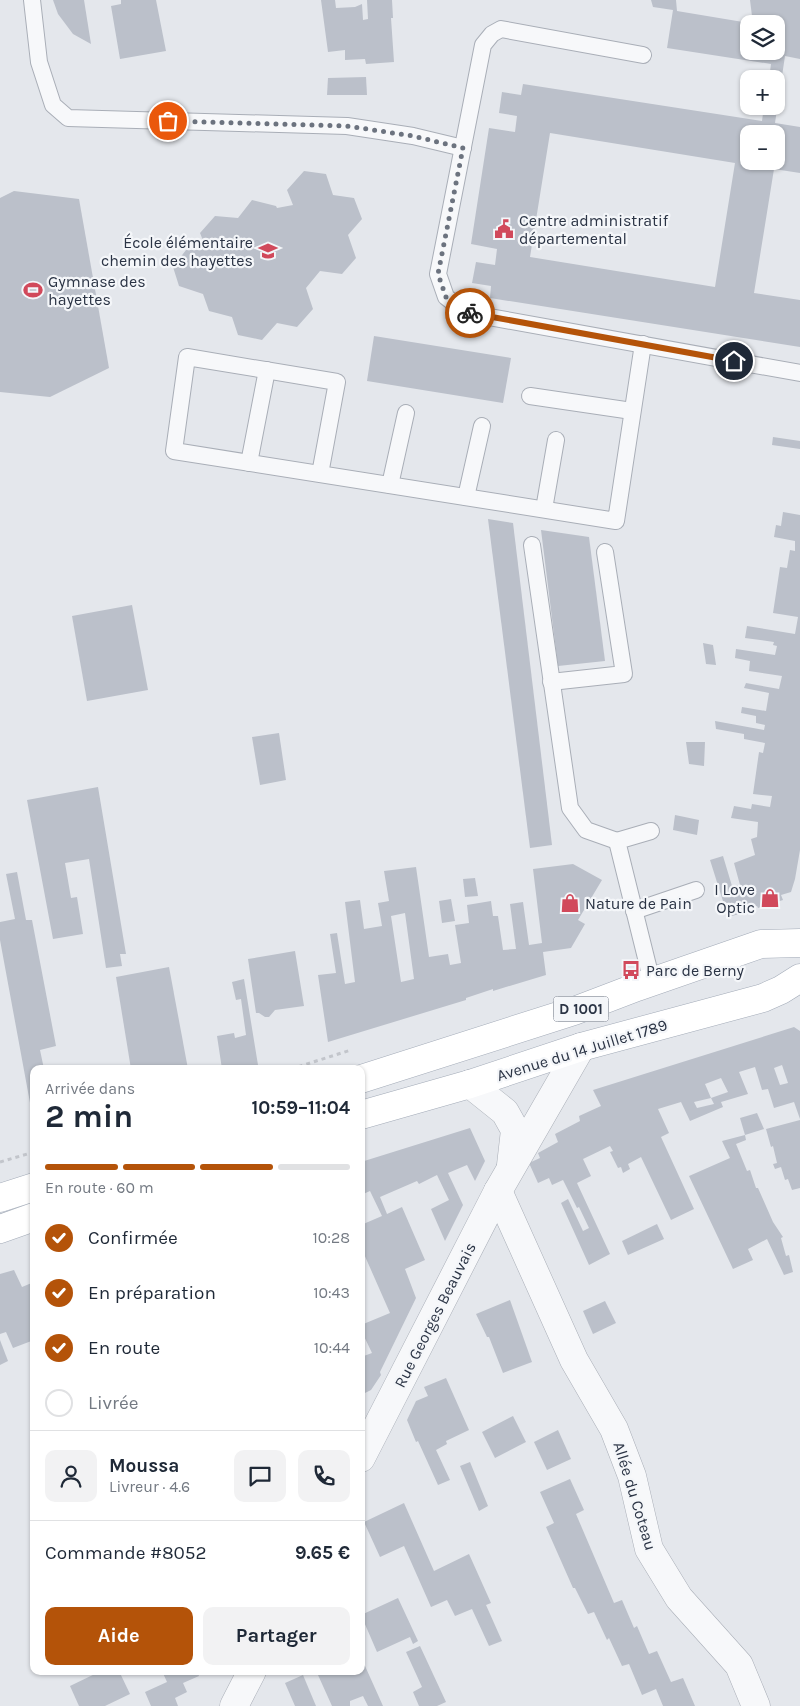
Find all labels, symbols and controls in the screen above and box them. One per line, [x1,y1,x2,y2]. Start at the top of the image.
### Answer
map controls [740,15,785,170]
button: layers [740,15,785,60]
button: + [740,70,785,115]
pin [147,100,189,142]
icon: bag [154,107,182,135]
button: − [740,125,785,170]
place label: Centre administratif départemental [519,211,669,248]
public building icon: Centre administratif départemental [493,218,515,240]
place label: École élémentaire chemin des hayettes [101,233,253,270]
school or university icon: École élémentaire chemin des hayettes [257,240,279,262]
place label: Gymnase des hayettes [48,272,146,309]
sports icon: Gymnase des hayettes [22,279,44,301]
courier [445,288,495,338]
icon: bike [456,299,484,327]
pin [713,340,755,382]
icon: home [720,347,748,375]
place label: I Love Optic [714,880,755,917]
shop icon: I Love Optic [759,887,781,909]
shop icon: Nature de Pain [559,892,581,914]
place label: Nature de Pain [585,894,692,913]
bus stop icon: Parc de Berny [620,959,642,981]
place label: Parc de Berny [646,961,745,980]
road number: D 1001 [554,996,608,1022]
street label: Avenue du 14 Juillet 1789 [494,1015,670,1085]
text: Arrivée dans [45,1079,135,1098]
text: 10:59–11:04 [251,1097,350,1119]
text: 2 min [45,1098,133,1135]
text: En route · 60 m [45,1178,154,1197]
icon: check [45,1224,73,1252]
text: Confirmée [88,1227,178,1249]
text: 10:28 [312,1228,350,1247]
street label: Rue Georges Beauvais [390,1239,480,1391]
icon: check [45,1279,73,1307]
text: En préparation [88,1282,216,1304]
text: 10:43 [313,1283,350,1302]
icon: check [45,1334,73,1362]
text: En route [88,1337,160,1359]
text: 10:44 [314,1338,350,1357]
text: Livrée [88,1392,138,1414]
street label: Allée du Coteau [609,1439,661,1553]
button: person [45,1450,97,1502]
button: chat [234,1450,286,1502]
button: phone [298,1450,350,1502]
text: Moussa [109,1455,179,1477]
text: Livreur · 4.6 [109,1477,190,1496]
text: Commande #8052 [45,1542,207,1564]
text: 9.65 € [295,1542,350,1564]
button: Aide [45,1607,193,1665]
button: Partager [203,1607,350,1665]

